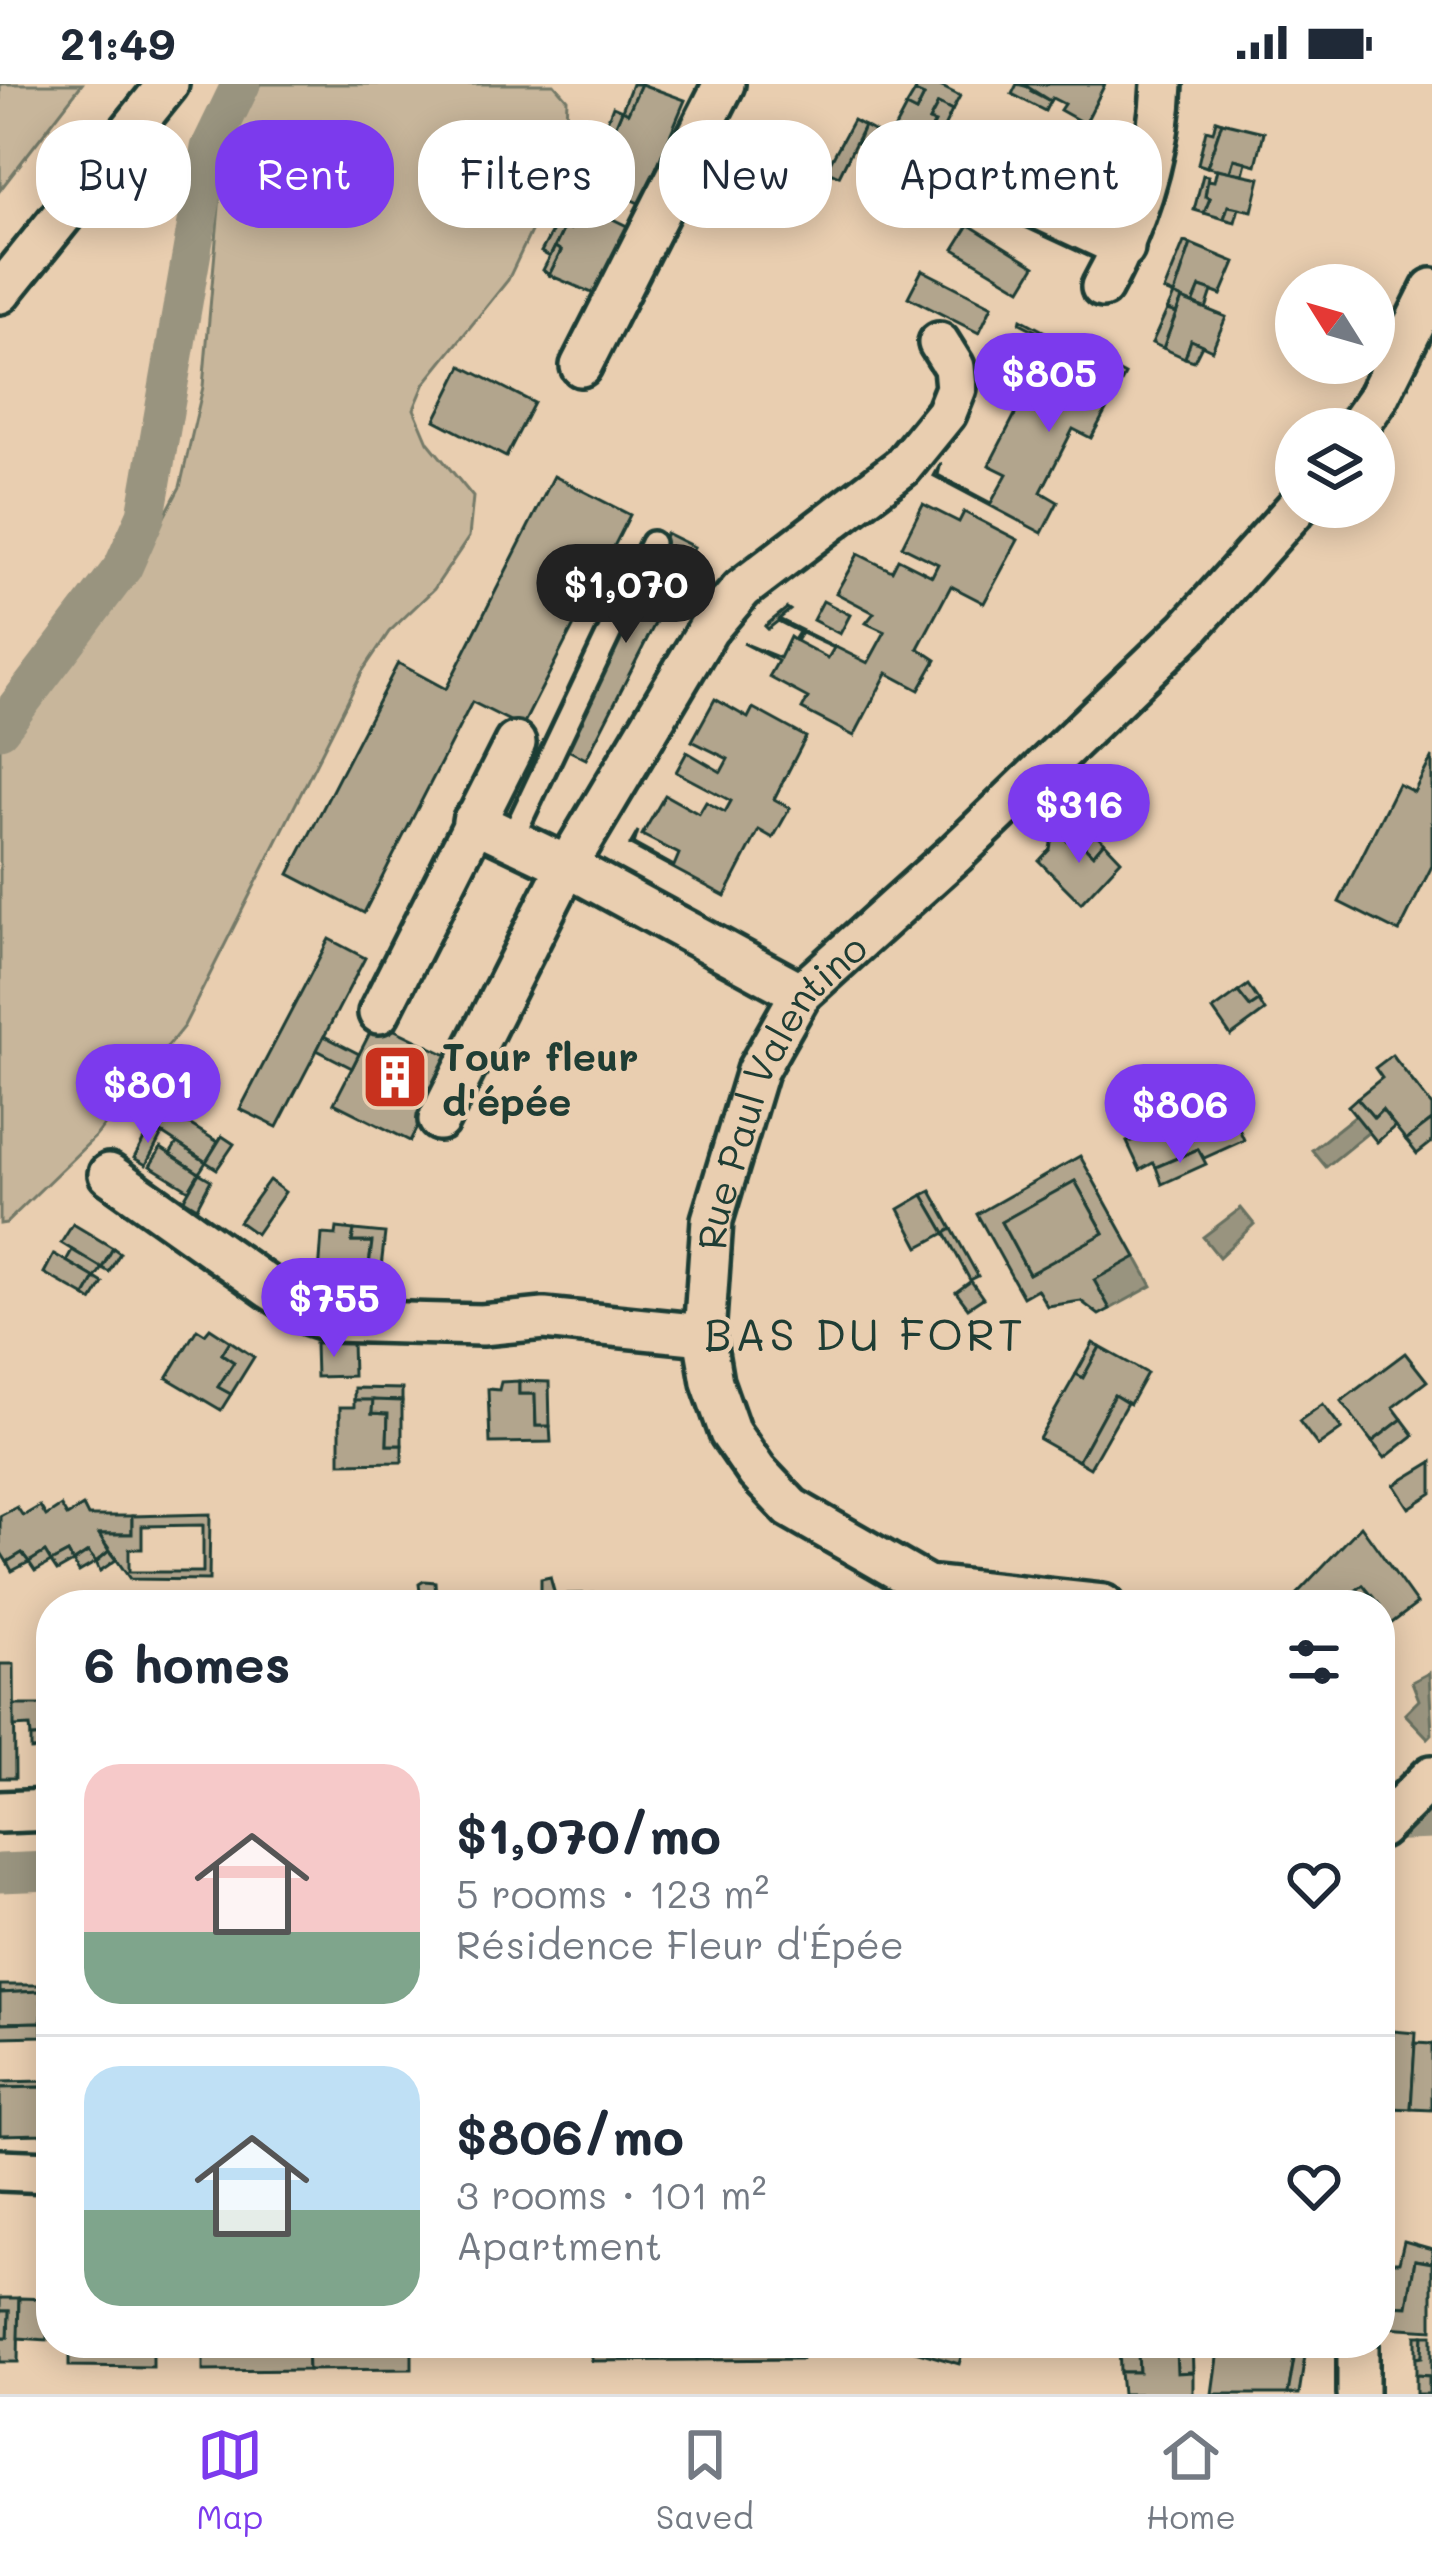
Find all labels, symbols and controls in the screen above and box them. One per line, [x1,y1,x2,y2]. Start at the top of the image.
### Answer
text: 21:49 [60,13,175,71]
chip: Buy [36,120,191,228]
chip: Rent [215,120,394,228]
chip: Filters [418,120,635,228]
chip: New [659,120,832,228]
chip: Apartment [856,120,1162,228]
north arrow [1275,264,1395,384]
map controls [1275,264,1395,528]
pin: $805 [978,333,1120,435]
text: $805 [1001,346,1097,397]
button: layers [1275,408,1395,528]
pin: $1,070 [528,544,724,646]
text: $1,070 [563,557,689,608]
pin: $316 [1008,764,1150,866]
text: $316 [1035,777,1123,828]
street label: Rue Paul Valentino [685,921,877,1251]
place label: Tour fleur d'épée [442,1030,639,1126]
building icon: Tour fleur d'épée [360,1042,430,1112]
pin: $801 [77,1044,219,1146]
text: $801 [103,1057,193,1108]
pin: $806 [1109,1064,1251,1166]
text: $806 [1132,1077,1228,1128]
pin: $755 [263,1258,405,1360]
text: $755 [288,1271,380,1322]
district label: BAS DU FORT [704,1304,1026,1362]
text: 6 homes [84,1629,290,1696]
icon: filters [1281,1629,1347,1695]
text: $1,070/mo [456,1800,721,1867]
icon: home [180,1812,324,1956]
icon: heart [1281,1851,1347,1917]
text: 5 rooms · 123 m² [456,1867,769,1918]
text: Résidence Fleur d'Épée [456,1918,904,1969]
text: $806/mo [456,2101,684,2168]
icon: home [180,2114,324,2258]
icon: heart [1281,2153,1347,2219]
text: 3 rooms · 101 m² [456,2168,766,2219]
text: Apartment [456,2219,662,2270]
tab: Map [196,2422,263,2537]
tab: Saved [656,2422,754,2537]
tab: Home [1146,2422,1236,2537]

